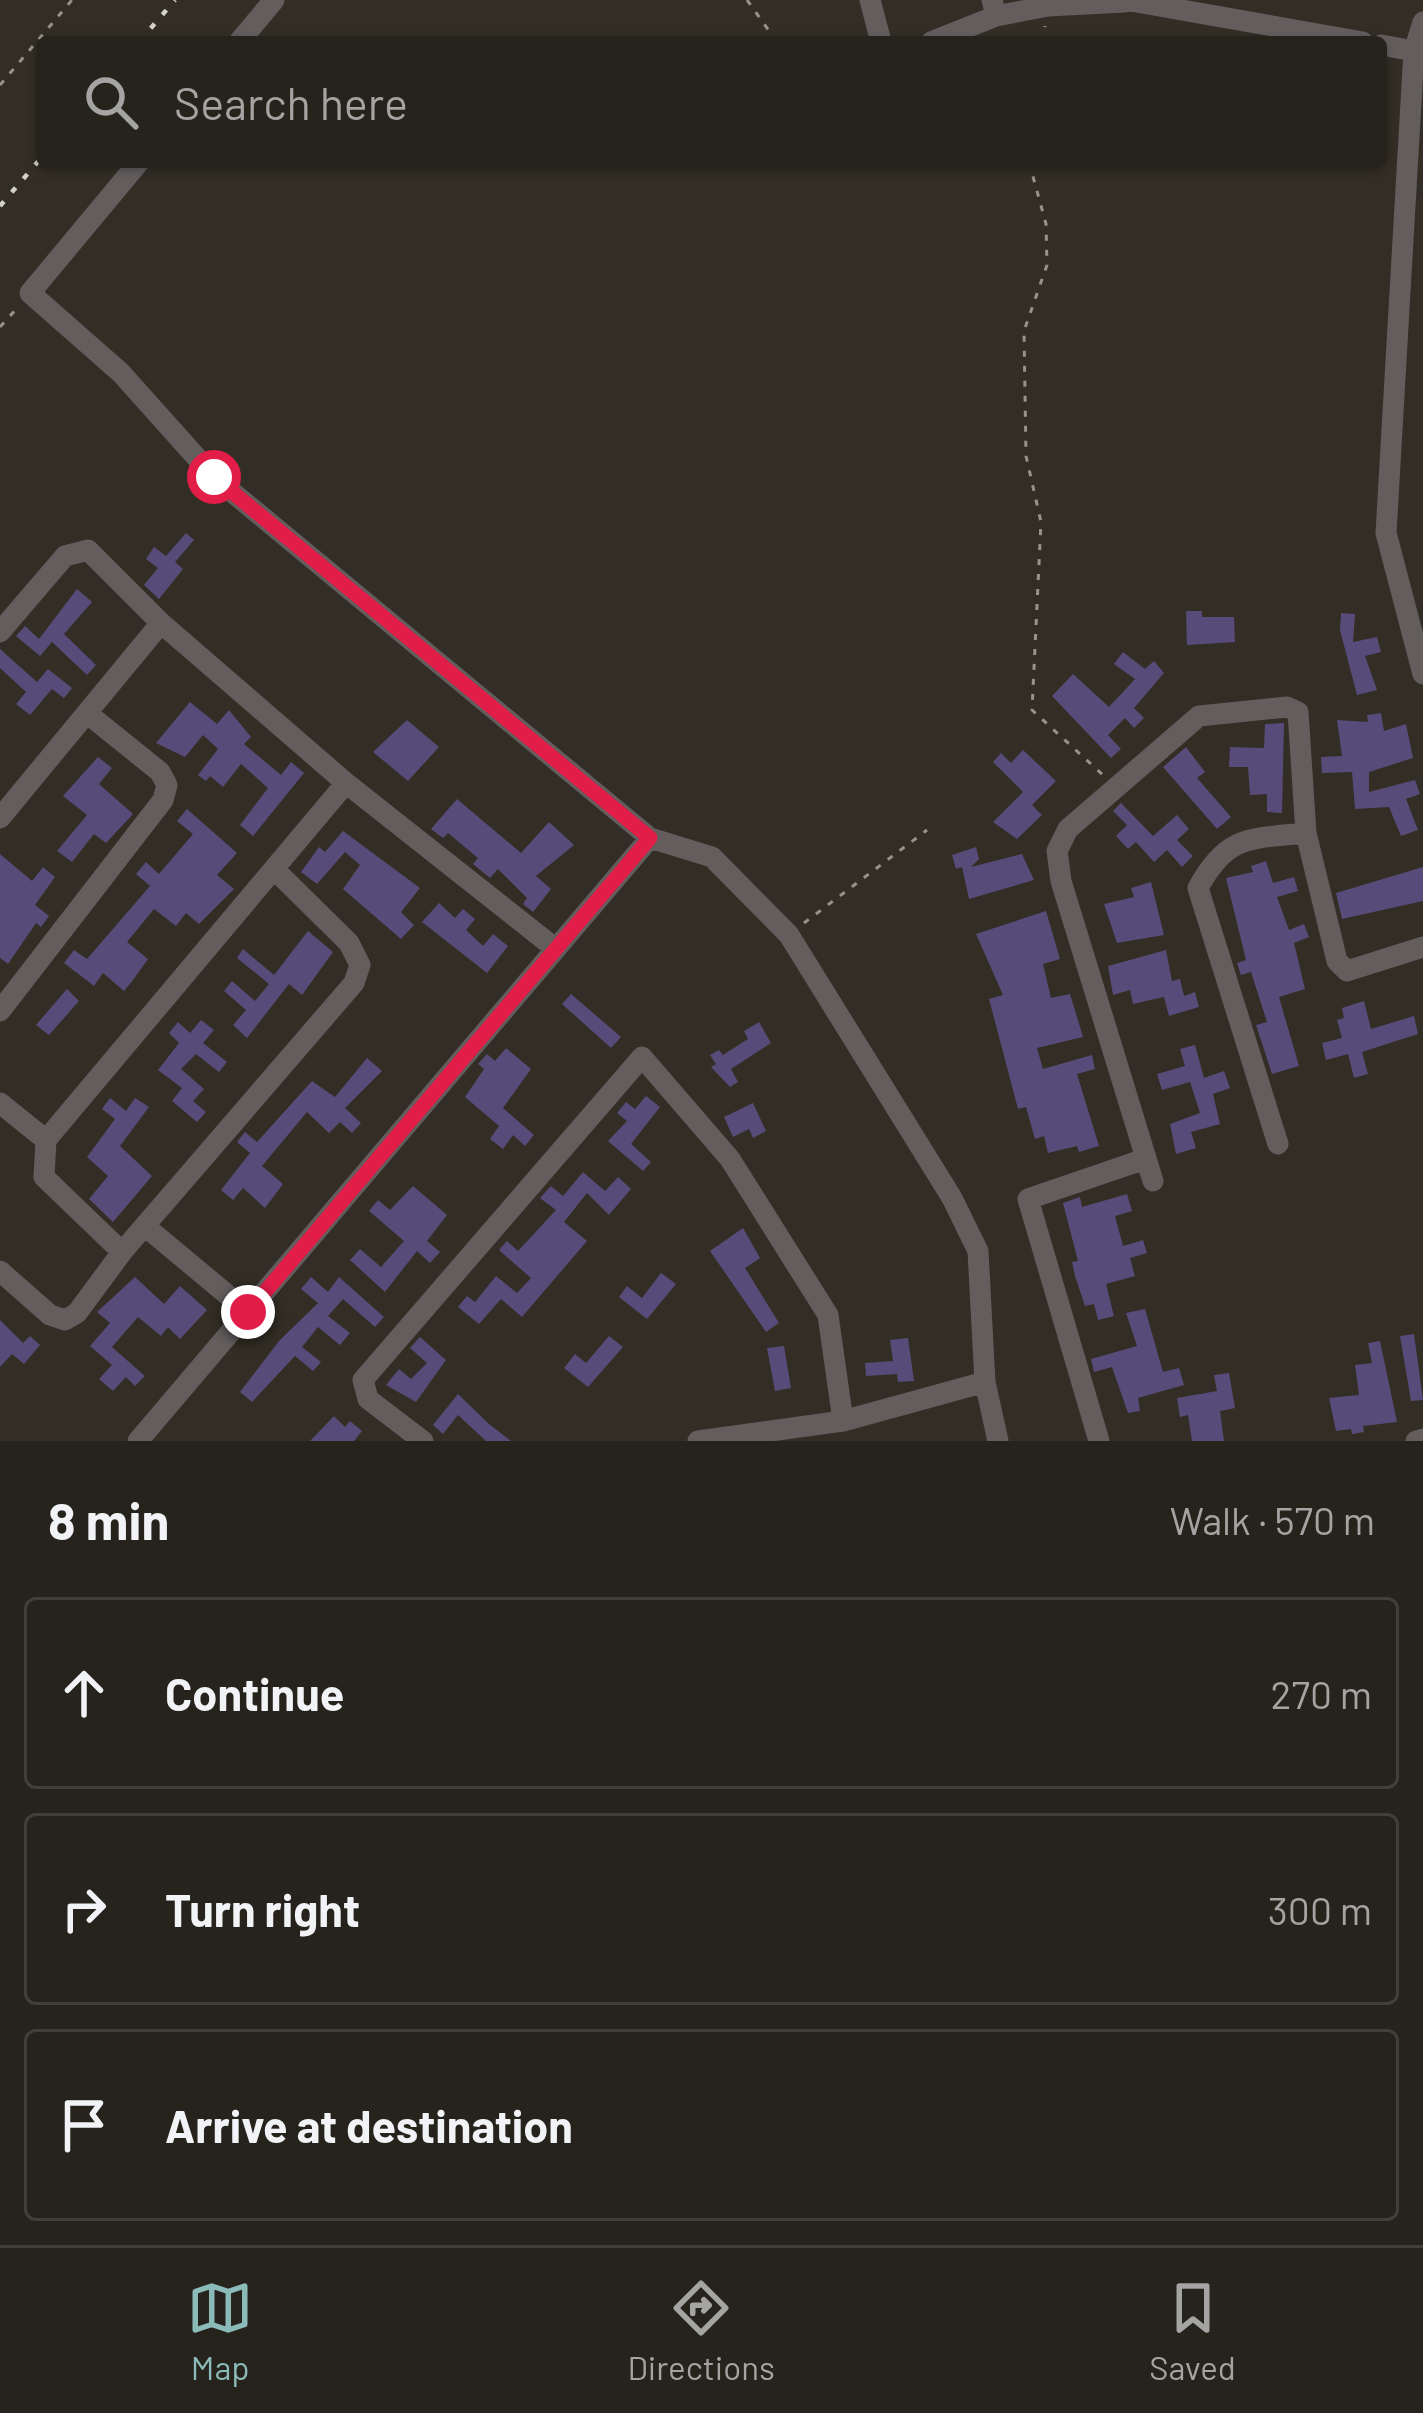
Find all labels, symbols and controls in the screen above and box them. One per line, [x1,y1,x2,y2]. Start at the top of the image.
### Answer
search box [36,36,1387,168]
icon: search [78,69,144,135]
text: Search here [174,75,408,129]
route start [187,450,241,504]
route end [221,1285,275,1339]
text: 8 min [48,1489,169,1550]
text: Walk · 570 m [1170,1496,1375,1543]
icon: ahead [51,1660,117,1726]
text: Continue [165,1666,344,1720]
text: 270 m [1271,1670,1372,1717]
icon: right [51,1876,117,1942]
text: Turn right [165,1882,360,1936]
text: 300 m [1268,1886,1372,1933]
icon: arrive [51,2092,117,2158]
text: Arrive at destination [165,2098,573,2152]
tab: Map [187,2275,253,2387]
tab: Directions [627,2275,775,2387]
tab: Saved [1149,2275,1236,2387]

